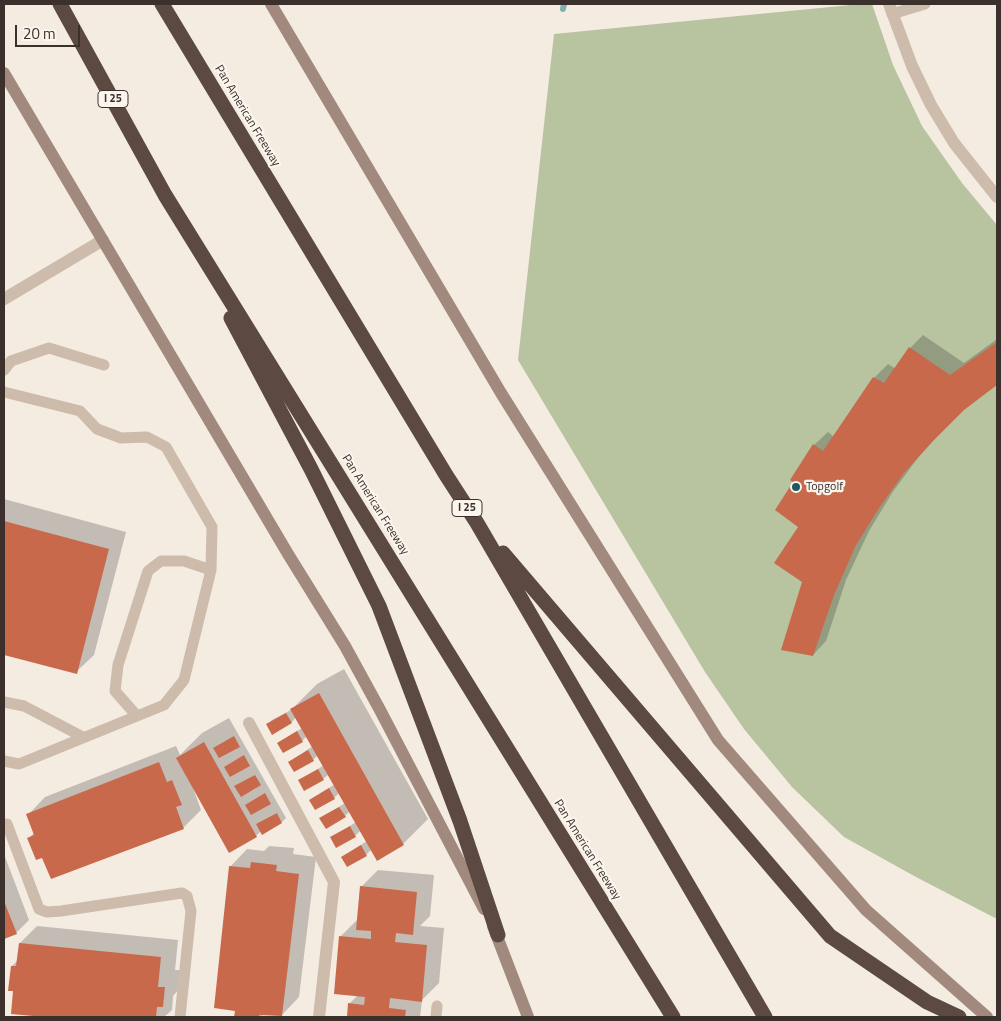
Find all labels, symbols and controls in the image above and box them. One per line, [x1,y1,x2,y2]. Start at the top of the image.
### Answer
scale bar [18,15,82,47]
text: 20 m [23,22,56,45]
street label: Pan American Freeway [211,63,283,169]
road number: I 25 [98,90,128,108]
street label: Pan American Freeway [338,452,412,558]
place label: Topgolf [806,480,843,494]
marker: Topgolf [790,481,802,493]
road number: I 25 [452,499,482,516]
street label: Pan American Freeway [550,797,624,903]

